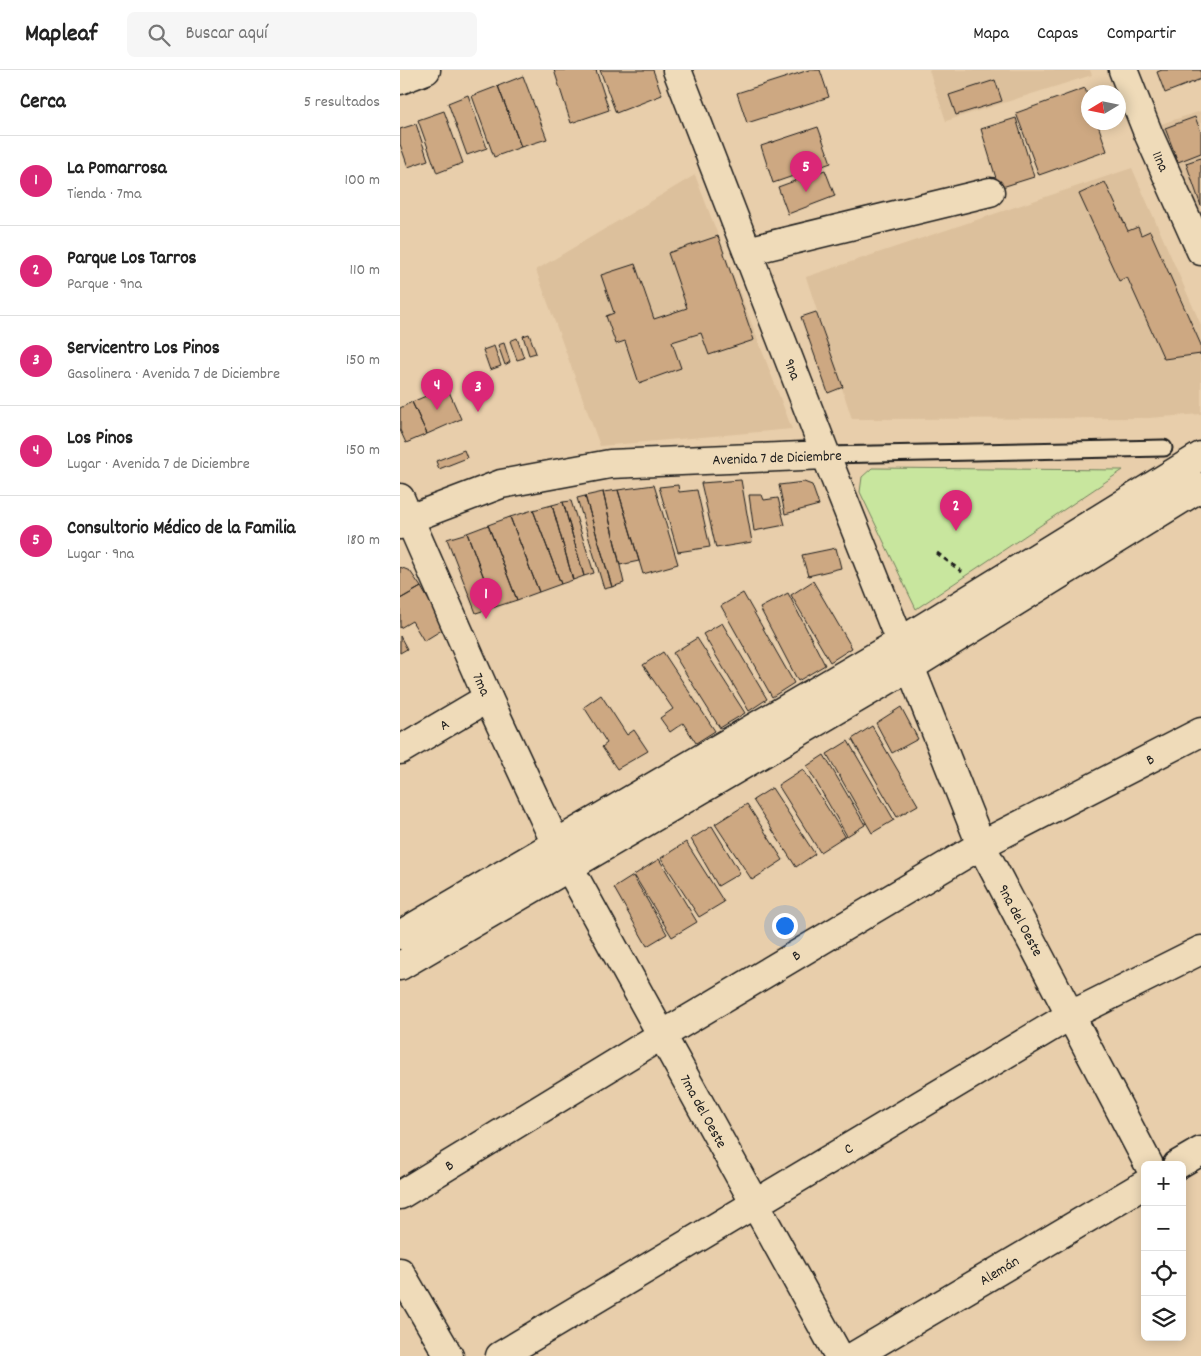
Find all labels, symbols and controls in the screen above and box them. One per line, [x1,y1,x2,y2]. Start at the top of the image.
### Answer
search box [127,12,477,57]
text: Mapleaf [25,18,97,52]
icon: search [145,21,173,49]
text: Buscar aquí [185,21,268,48]
text: Mapa [973,22,1009,47]
text: Capas [1037,22,1079,47]
text: Compartir [1107,22,1176,47]
north arrow [1081,85,1126,130]
text: Cerca [20,88,66,118]
text: 5 resultados [304,91,380,114]
street label: 11na [1145,148,1174,177]
pin: 5 [790,151,822,192]
text: La Pomarrosa [67,156,167,183]
text: 1 [34,169,38,192]
text: 100 m [344,169,380,192]
text: Tienda · 7ma [67,183,141,206]
text: Parque Los Tarros [67,246,197,273]
text: 2 [33,259,40,282]
text: 110 m [350,259,380,282]
text: Parque · 9na [67,273,142,296]
text: Servicentro Los Pinos [67,336,220,363]
text: 3 [32,349,40,372]
text: 150 m [346,349,380,372]
street label: 9na [777,356,805,384]
text: Gasolinera · Avenida 7 de Diciembre [67,363,280,386]
pin: 4 [421,369,453,410]
pin: 3 [462,371,494,412]
text: Los Pinos [67,426,133,453]
text: 4 [33,439,39,462]
text: 150 m [346,439,380,462]
street label: Avenida 7 de Diciembre [712,446,842,472]
text: Lugar · Avenida 7 de Diciembre [67,453,250,476]
pin: 2 [940,490,972,531]
text: Consultorio Médico de la Familia [67,516,296,543]
text: 5 [32,529,40,552]
text: 180 m [347,529,380,552]
text: Lugar · 9na [67,543,134,566]
pin: 1 [470,578,502,619]
street label: 7ma [465,670,495,701]
street label: A [436,714,454,737]
street label: B [1143,749,1159,772]
street label: 9na del Oeste [991,881,1048,961]
your location [772,913,798,939]
street label: B [788,945,806,968]
street label: 7ma del Oeste [673,1071,732,1153]
street label: C [840,1138,858,1161]
street label: B [441,1155,459,1178]
map controls [1141,1161,1186,1341]
button: + [1141,1161,1186,1206]
button: − [1141,1206,1186,1251]
street label: Alemán [976,1251,1024,1292]
button: locate [1141,1251,1186,1296]
button: layers [1141,1296,1186,1341]

